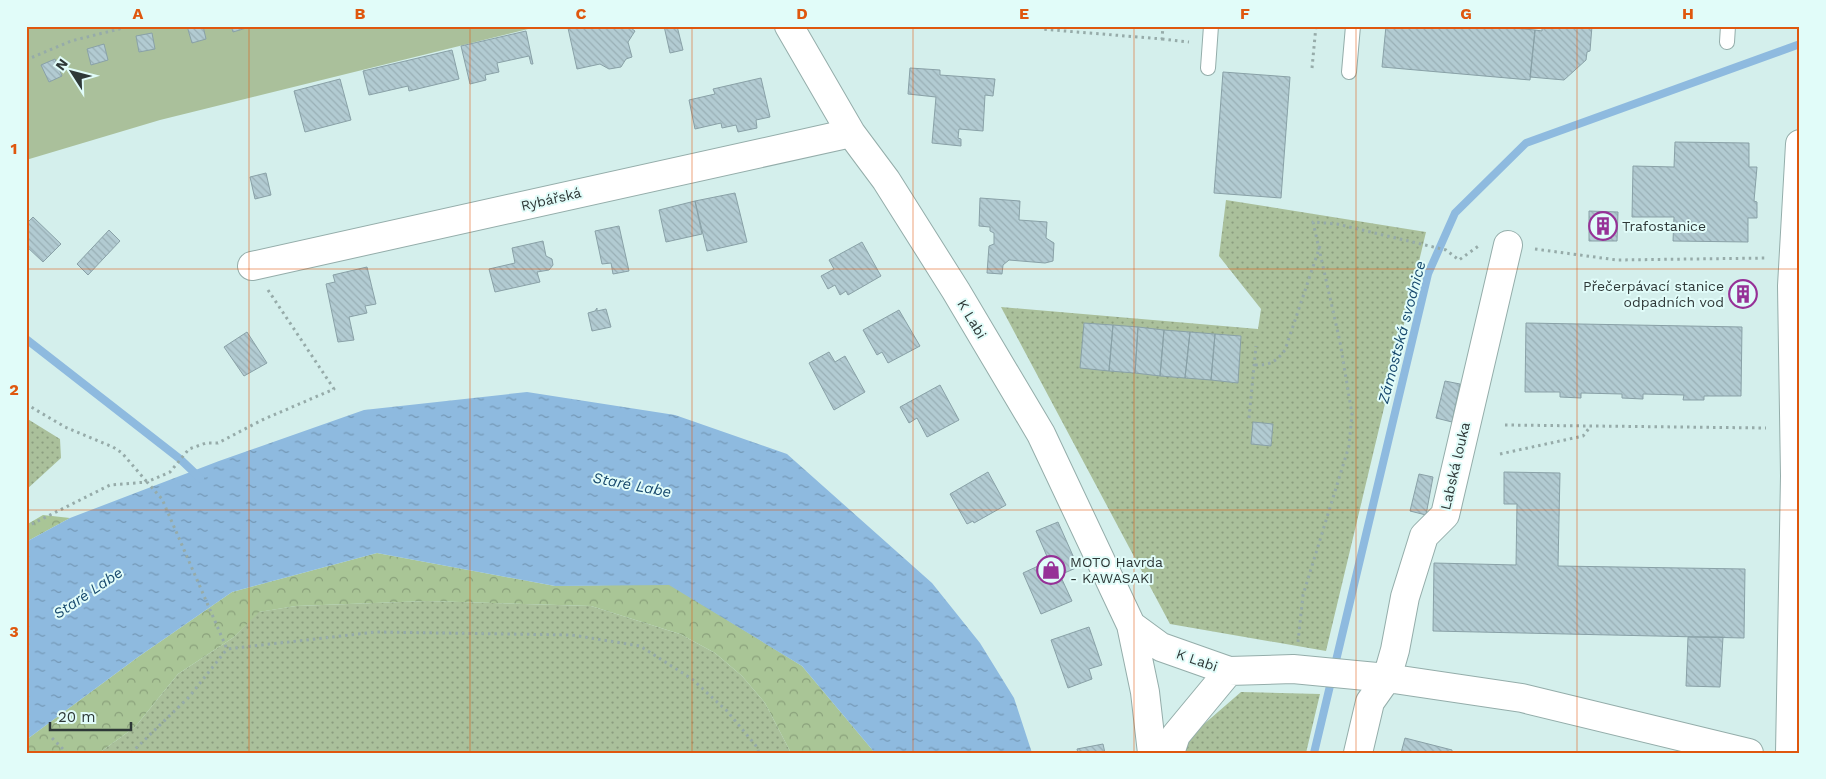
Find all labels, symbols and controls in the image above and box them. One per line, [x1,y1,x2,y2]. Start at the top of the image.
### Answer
text: A [133,4,144,23]
text: B [355,4,366,23]
text: C [576,4,587,23]
text: D [796,4,808,23]
text: E [1019,4,1029,23]
text: F [1240,4,1250,23]
text: G [1460,4,1472,23]
text: H [1682,4,1694,23]
north arrow [48,48,98,98]
text: N [52,55,71,73]
text: 1 [11,139,17,158]
street label: Rybářská [519,184,583,214]
building icon: Trafostanice [1588,211,1618,241]
place label: Trafostanice [1622,218,1706,234]
water label: Zámostská svodnice [1374,259,1430,406]
place label: Přečerpávací stanice odpadních vod [1583,278,1724,310]
building icon: Přečerpávací stanice odpadních vod [1728,279,1758,309]
street label: K Labi [954,297,990,341]
text: 2 [9,380,19,399]
street label: Labská louka [1437,420,1473,511]
water label: Staré Labe [591,469,673,501]
place label: MOTO Havrda - KAWASAKI [1070,554,1163,586]
shop icon: MOTO Havrda - KAWASAKI [1036,555,1066,585]
water label: Staré Labe [50,563,126,623]
text: 3 [9,622,19,641]
street label: K Labi [1174,646,1220,674]
scale bar [50,699,131,731]
text: 20 m [58,708,96,726]

